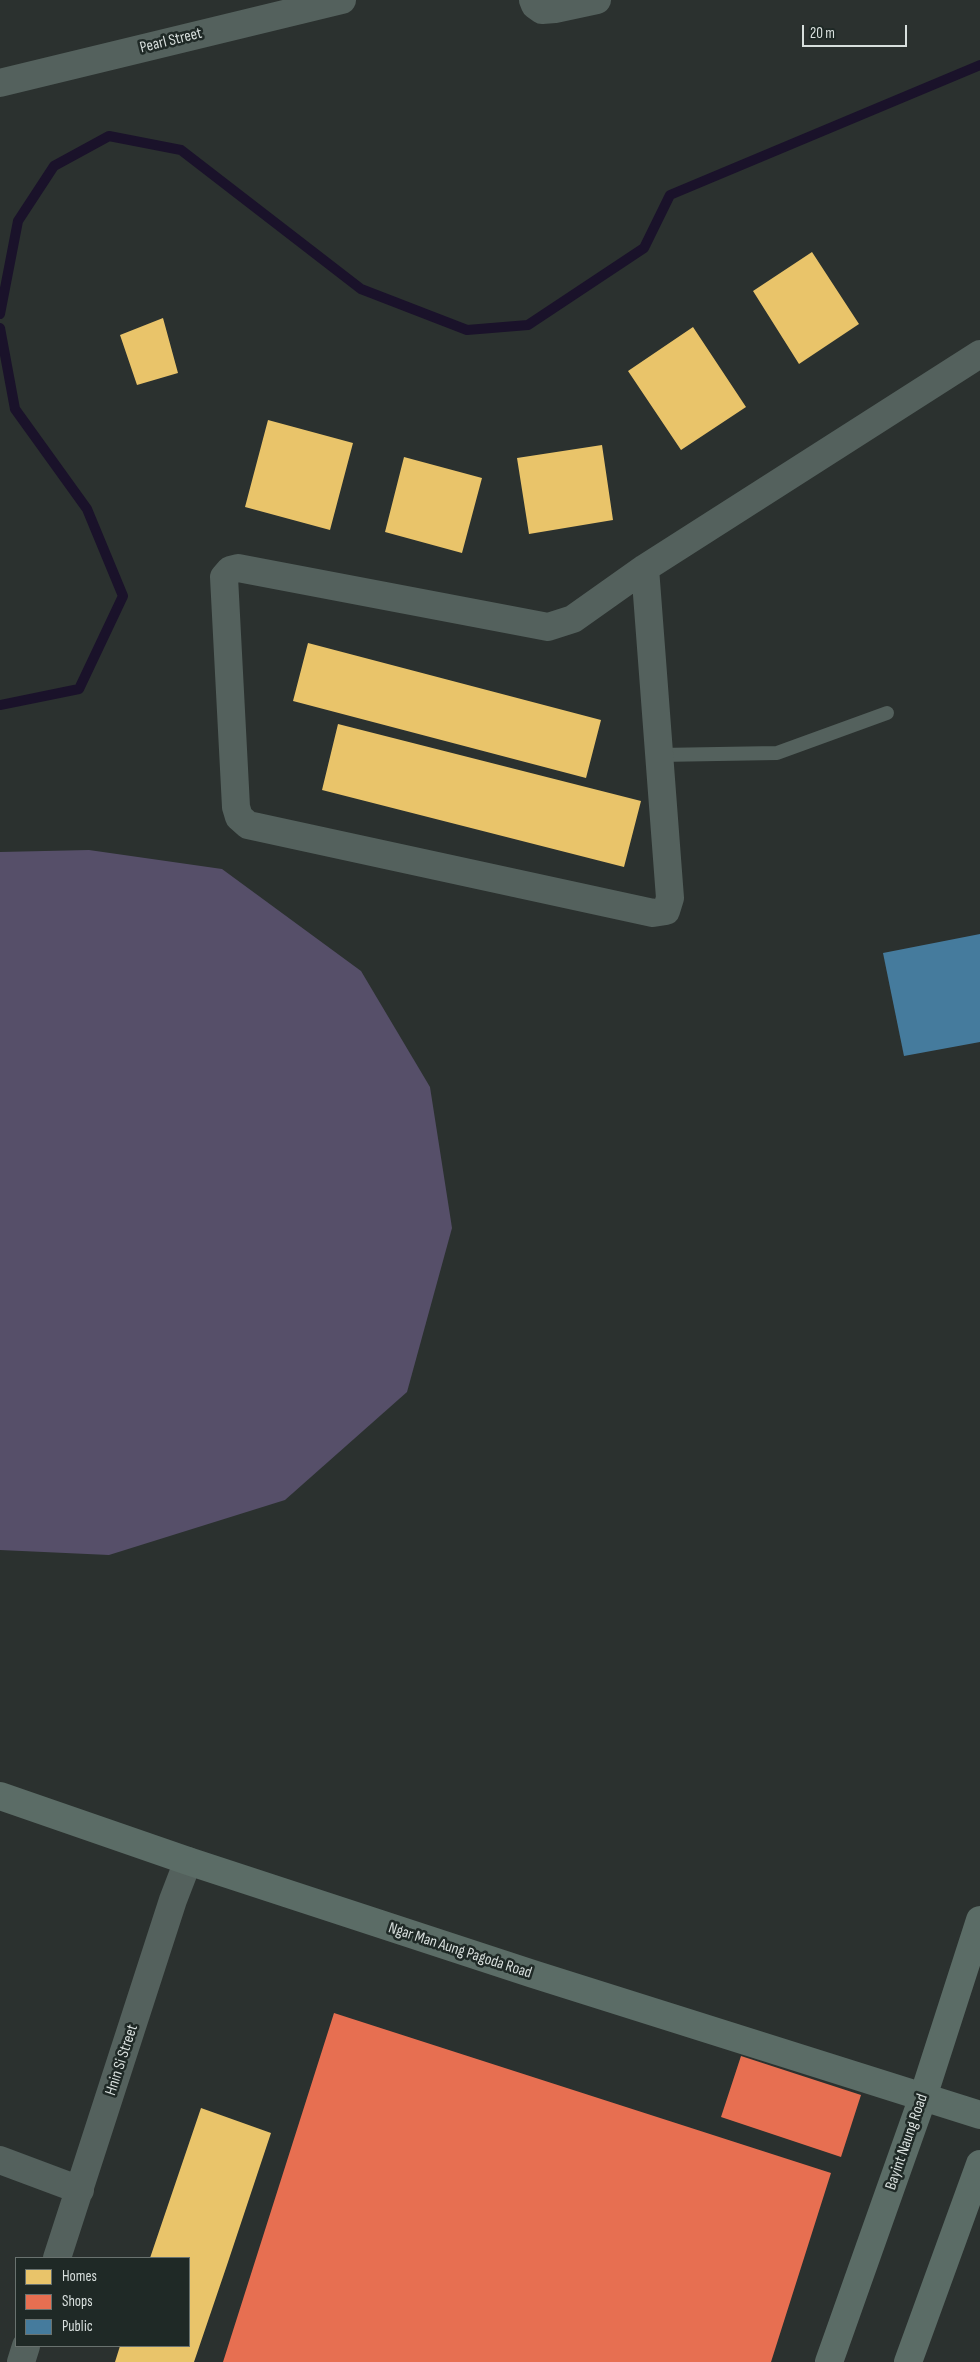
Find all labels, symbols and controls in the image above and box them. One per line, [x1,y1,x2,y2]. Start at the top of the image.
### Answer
scale bar [805,15,910,47]
street label: Pearl Street [138,24,204,58]
text: 20 m [810,24,835,43]
street label: Ngar Man Aung Pagoda Road [386,1919,534,1983]
street label: Hnin Si Street [102,2022,142,2098]
street label: Bayint Naung Road [882,2092,932,2192]
legend [15,2257,190,2347]
text: Homes [62,2267,97,2286]
text: Shops [62,2292,93,2311]
text: Public [62,2317,93,2336]

